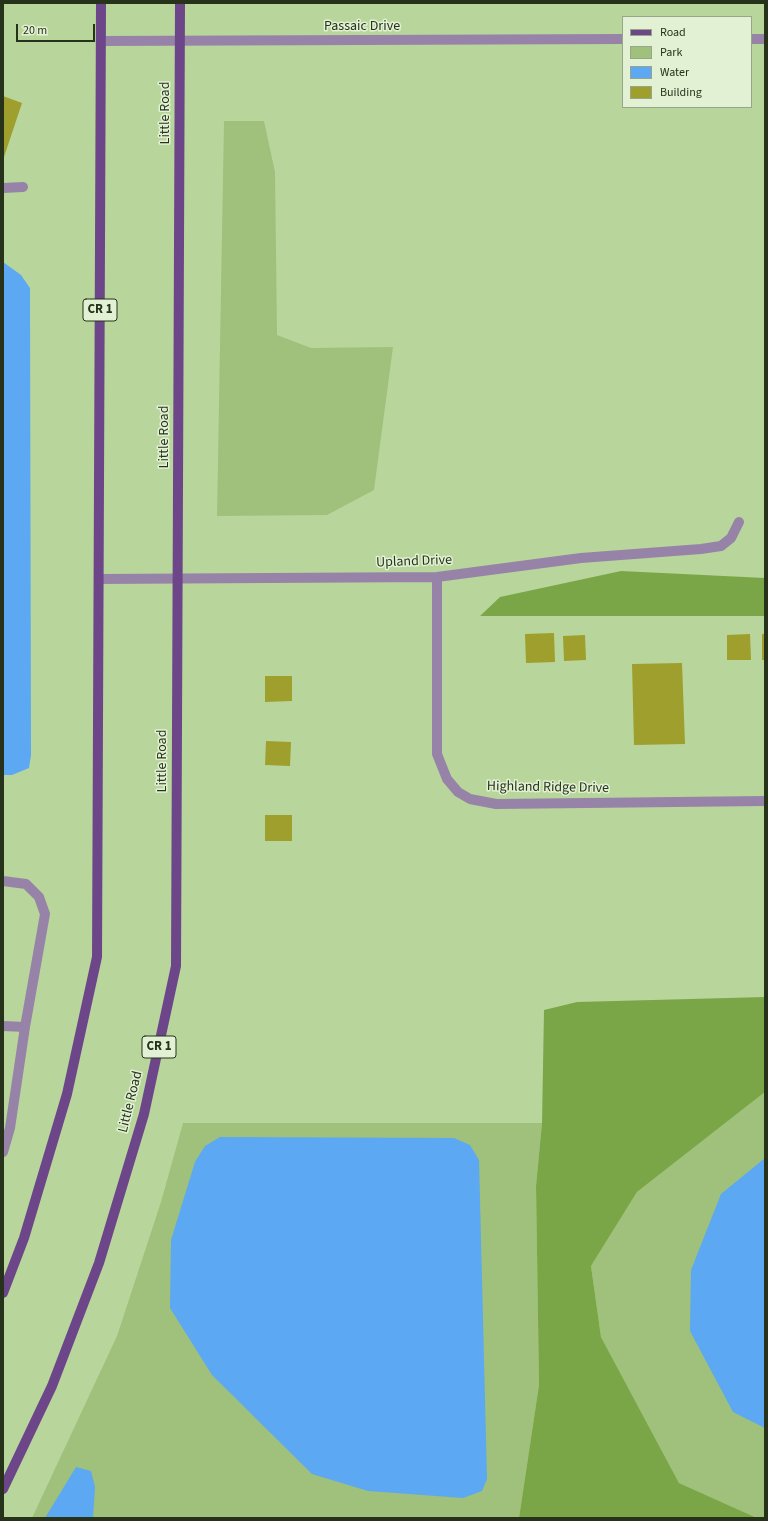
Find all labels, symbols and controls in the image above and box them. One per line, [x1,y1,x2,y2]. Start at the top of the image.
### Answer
scale bar [18,16,97,42]
legend [622,16,752,108]
street label: Passaic Drive [324,19,400,35]
text: 20 m [23,22,47,39]
text: Road [660,24,686,41]
text: Park [660,44,682,61]
text: Water [660,64,689,81]
street label: Little Road [158,82,174,144]
text: Building [660,84,702,101]
road number: CR 1 [83,299,117,321]
street label: Little Road [157,406,173,468]
street label: Upland Drive [376,552,452,572]
street label: Little Road [155,730,171,792]
street label: Highland Ridge Drive [487,779,609,797]
road number: CR 1 [142,1036,176,1058]
street label: Little Road [115,1070,147,1134]

